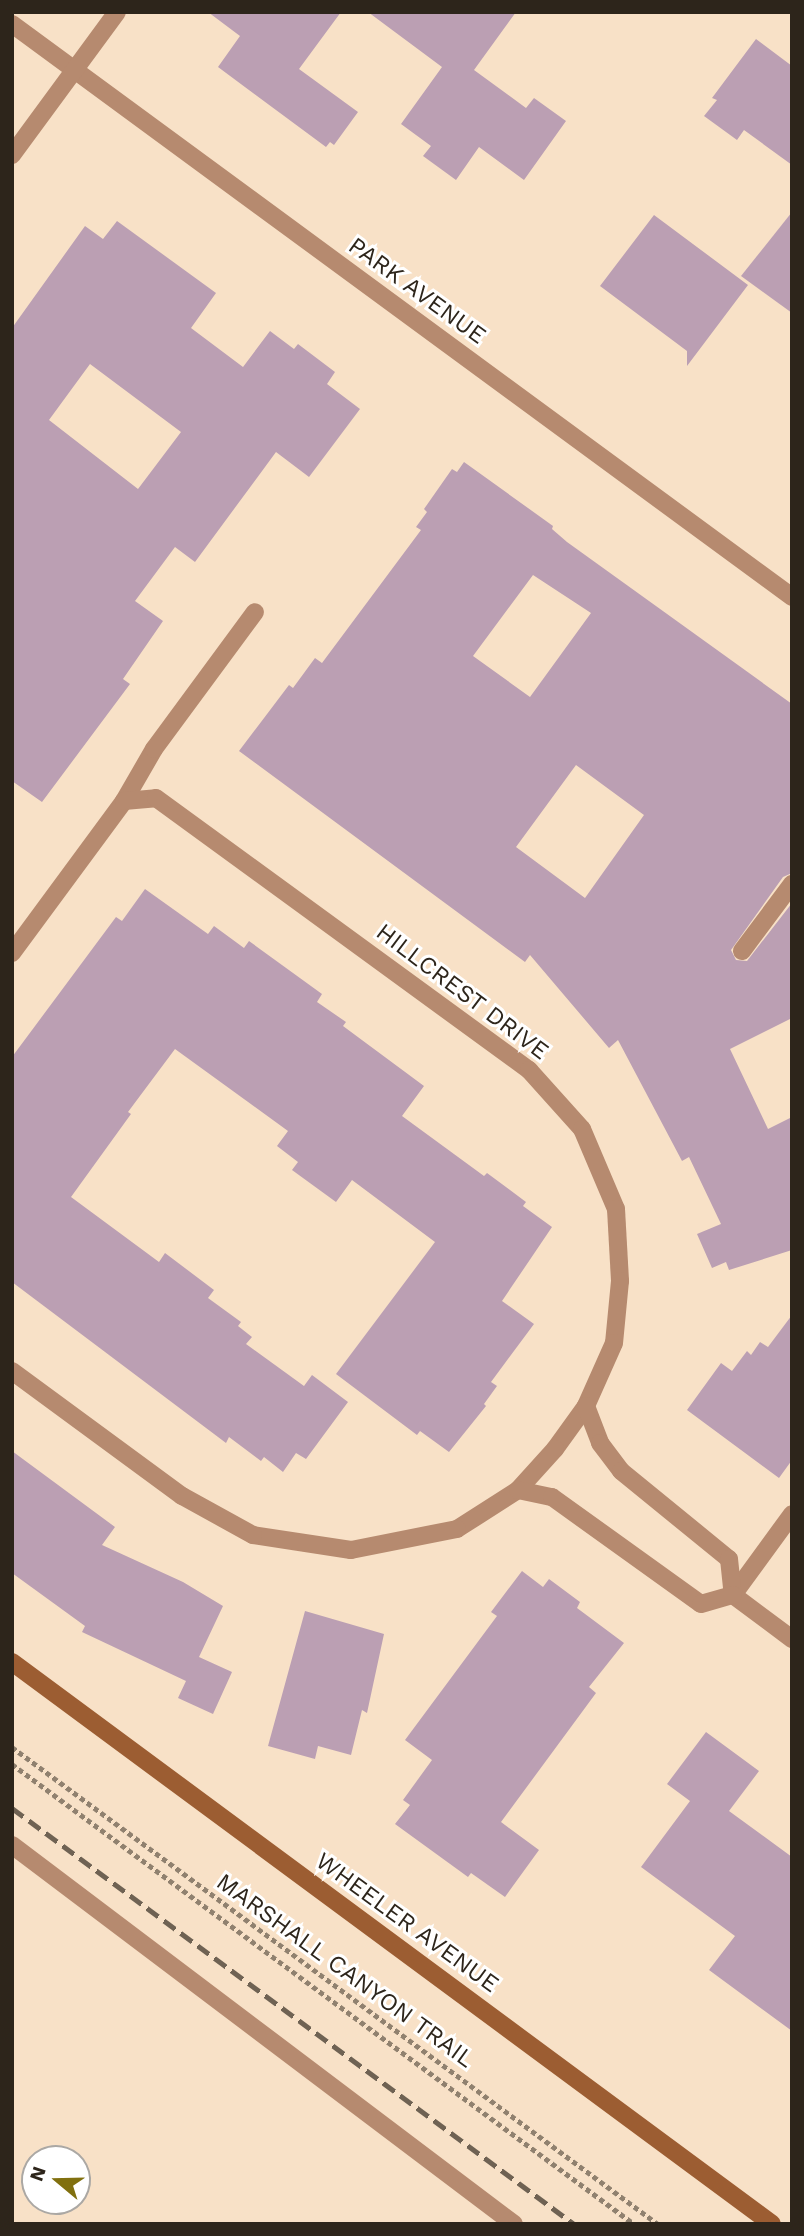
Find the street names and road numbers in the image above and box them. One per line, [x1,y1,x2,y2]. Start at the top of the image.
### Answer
street label: PARK AVENUE [342,231,492,351]
street label: HILLCREST DRIVE [370,918,554,1066]
street label: WHEELER AVENUE [309,1847,505,1999]
street label: MARSHALL CANYON TRAIL [210,1867,480,2075]

